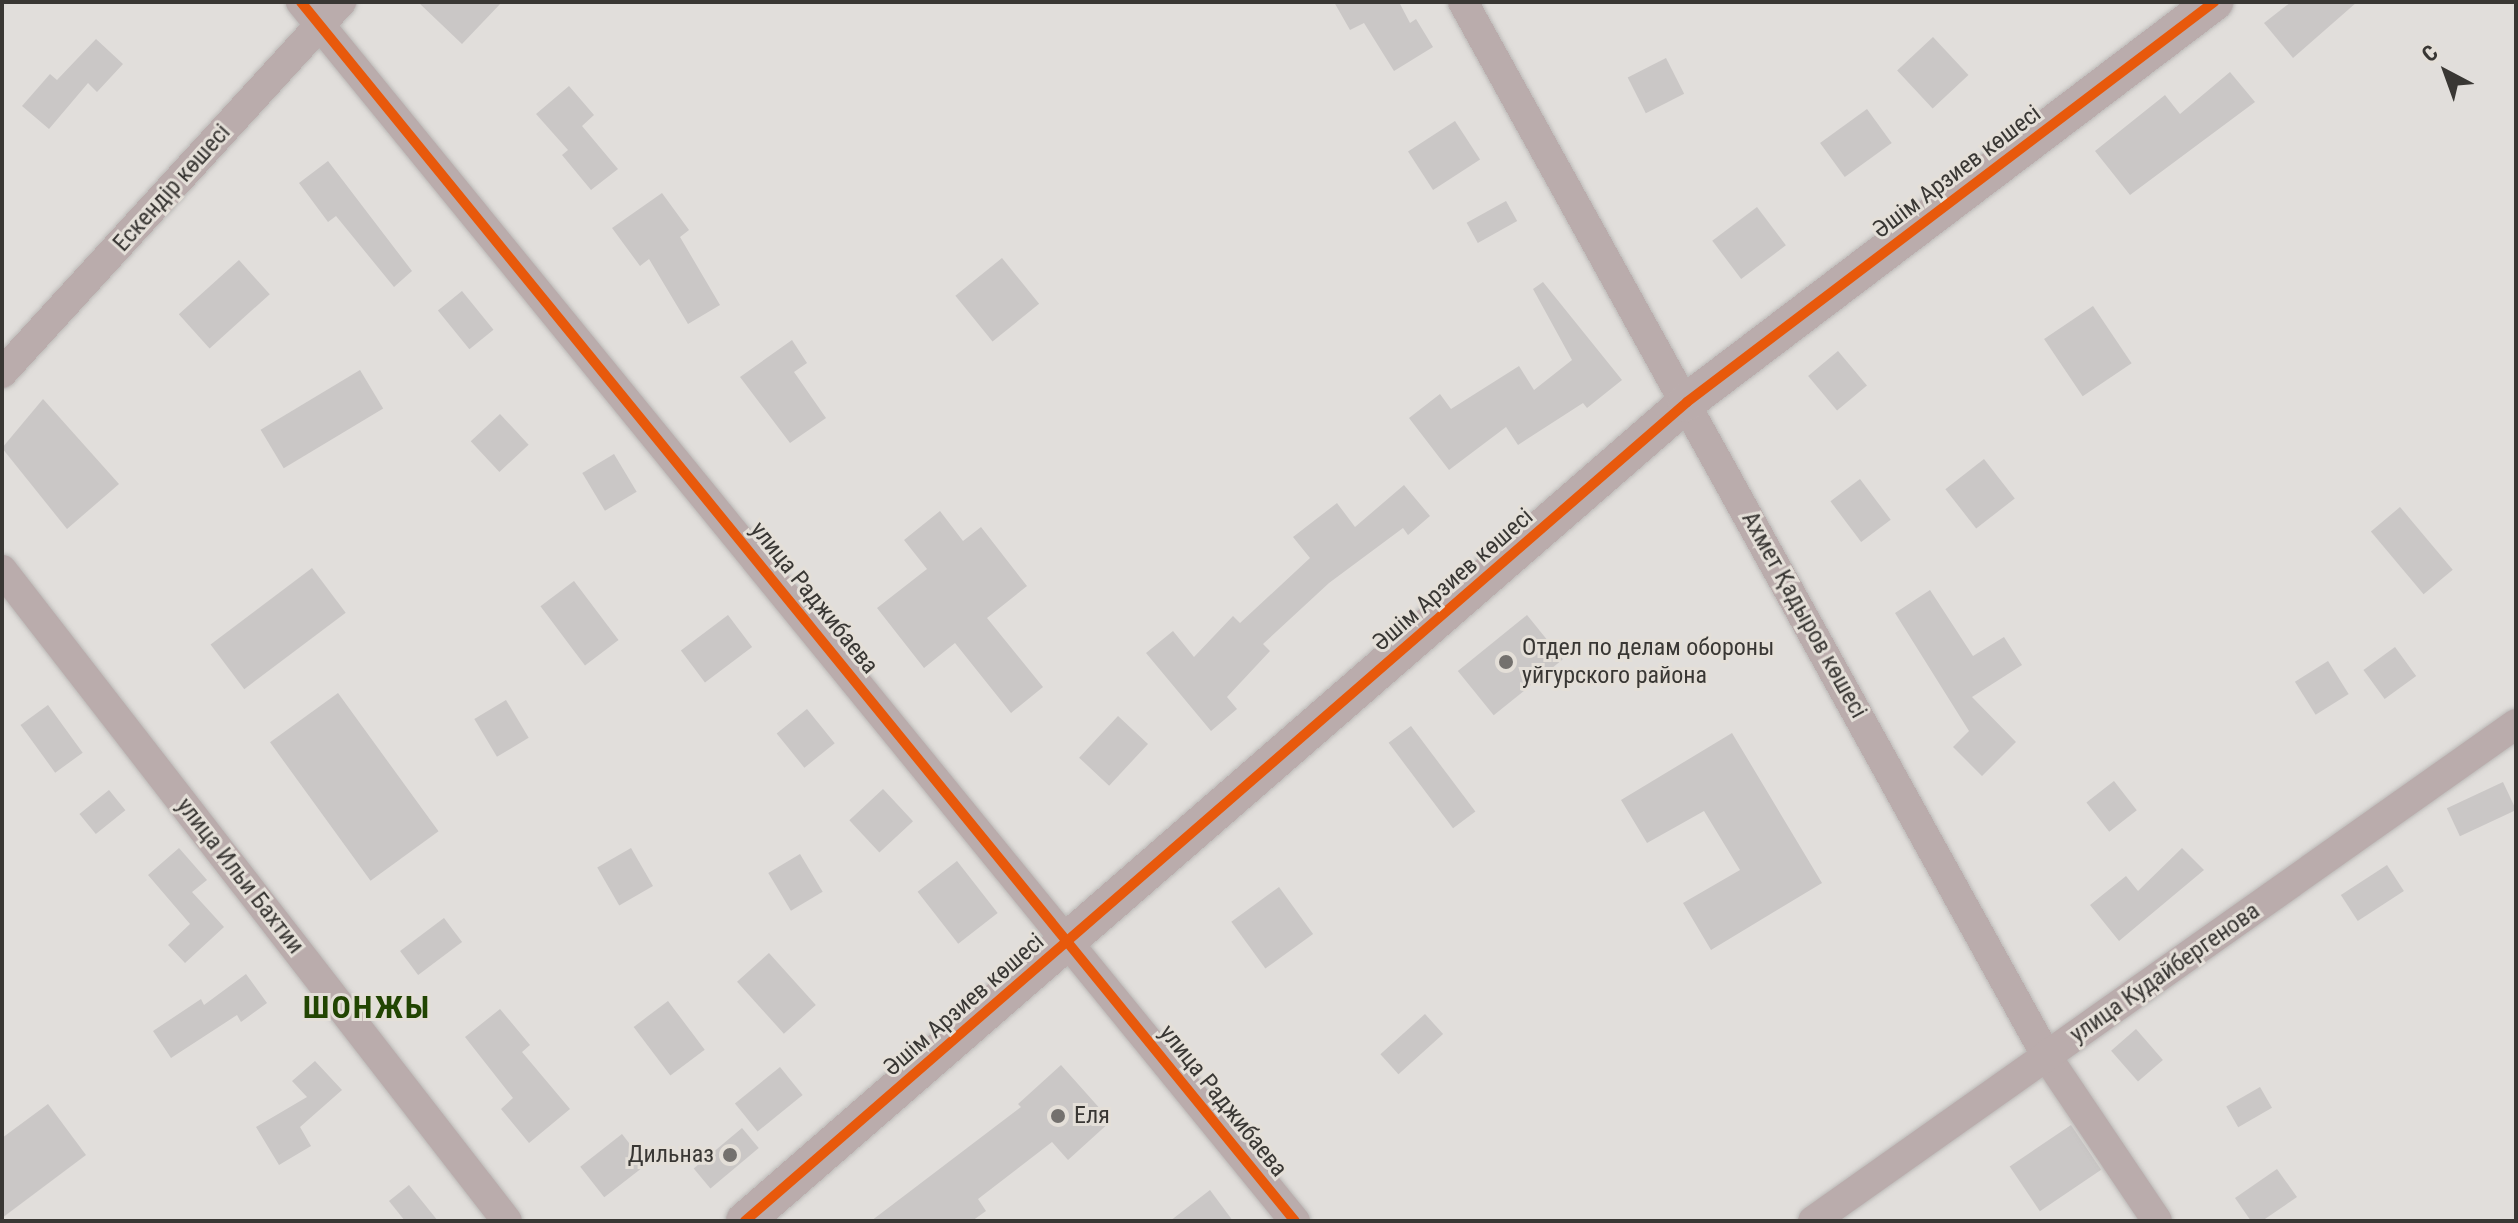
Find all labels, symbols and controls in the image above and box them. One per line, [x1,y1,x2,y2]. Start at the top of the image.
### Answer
north arrow [2406,32,2486,112]
text: С [2417,40,2443,67]
street label: Әшім Арзиев көшесі [1867,99,2047,245]
street label: Ескендір көшесі [107,118,237,258]
street label: Әшім Арзиев көшесі [1367,502,1539,658]
street label: Ахмет Қадыров көшесі [1735,507,1873,723]
street label: улица Раджибаева [744,516,884,680]
place label: Отдел по делам обороны уйгурского района [1522,634,1774,690]
marker: Отдел по делам обороны уйгурского района [1497,653,1515,671]
street label: улица Ильи Бахтии [170,792,310,960]
street label: улица Кудайбергенова [2065,897,2265,1049]
street label: Әшім Арзиев көшесі [878,927,1050,1083]
district label: ШОНЖЫ [303,988,431,1026]
street label: улица Раджибаева [1153,1019,1293,1183]
place label: Еля [1074,1102,1110,1130]
marker: Еля [1049,1107,1067,1125]
place label: Дильназ [628,1141,714,1169]
marker: Дильназ [721,1146,739,1164]

